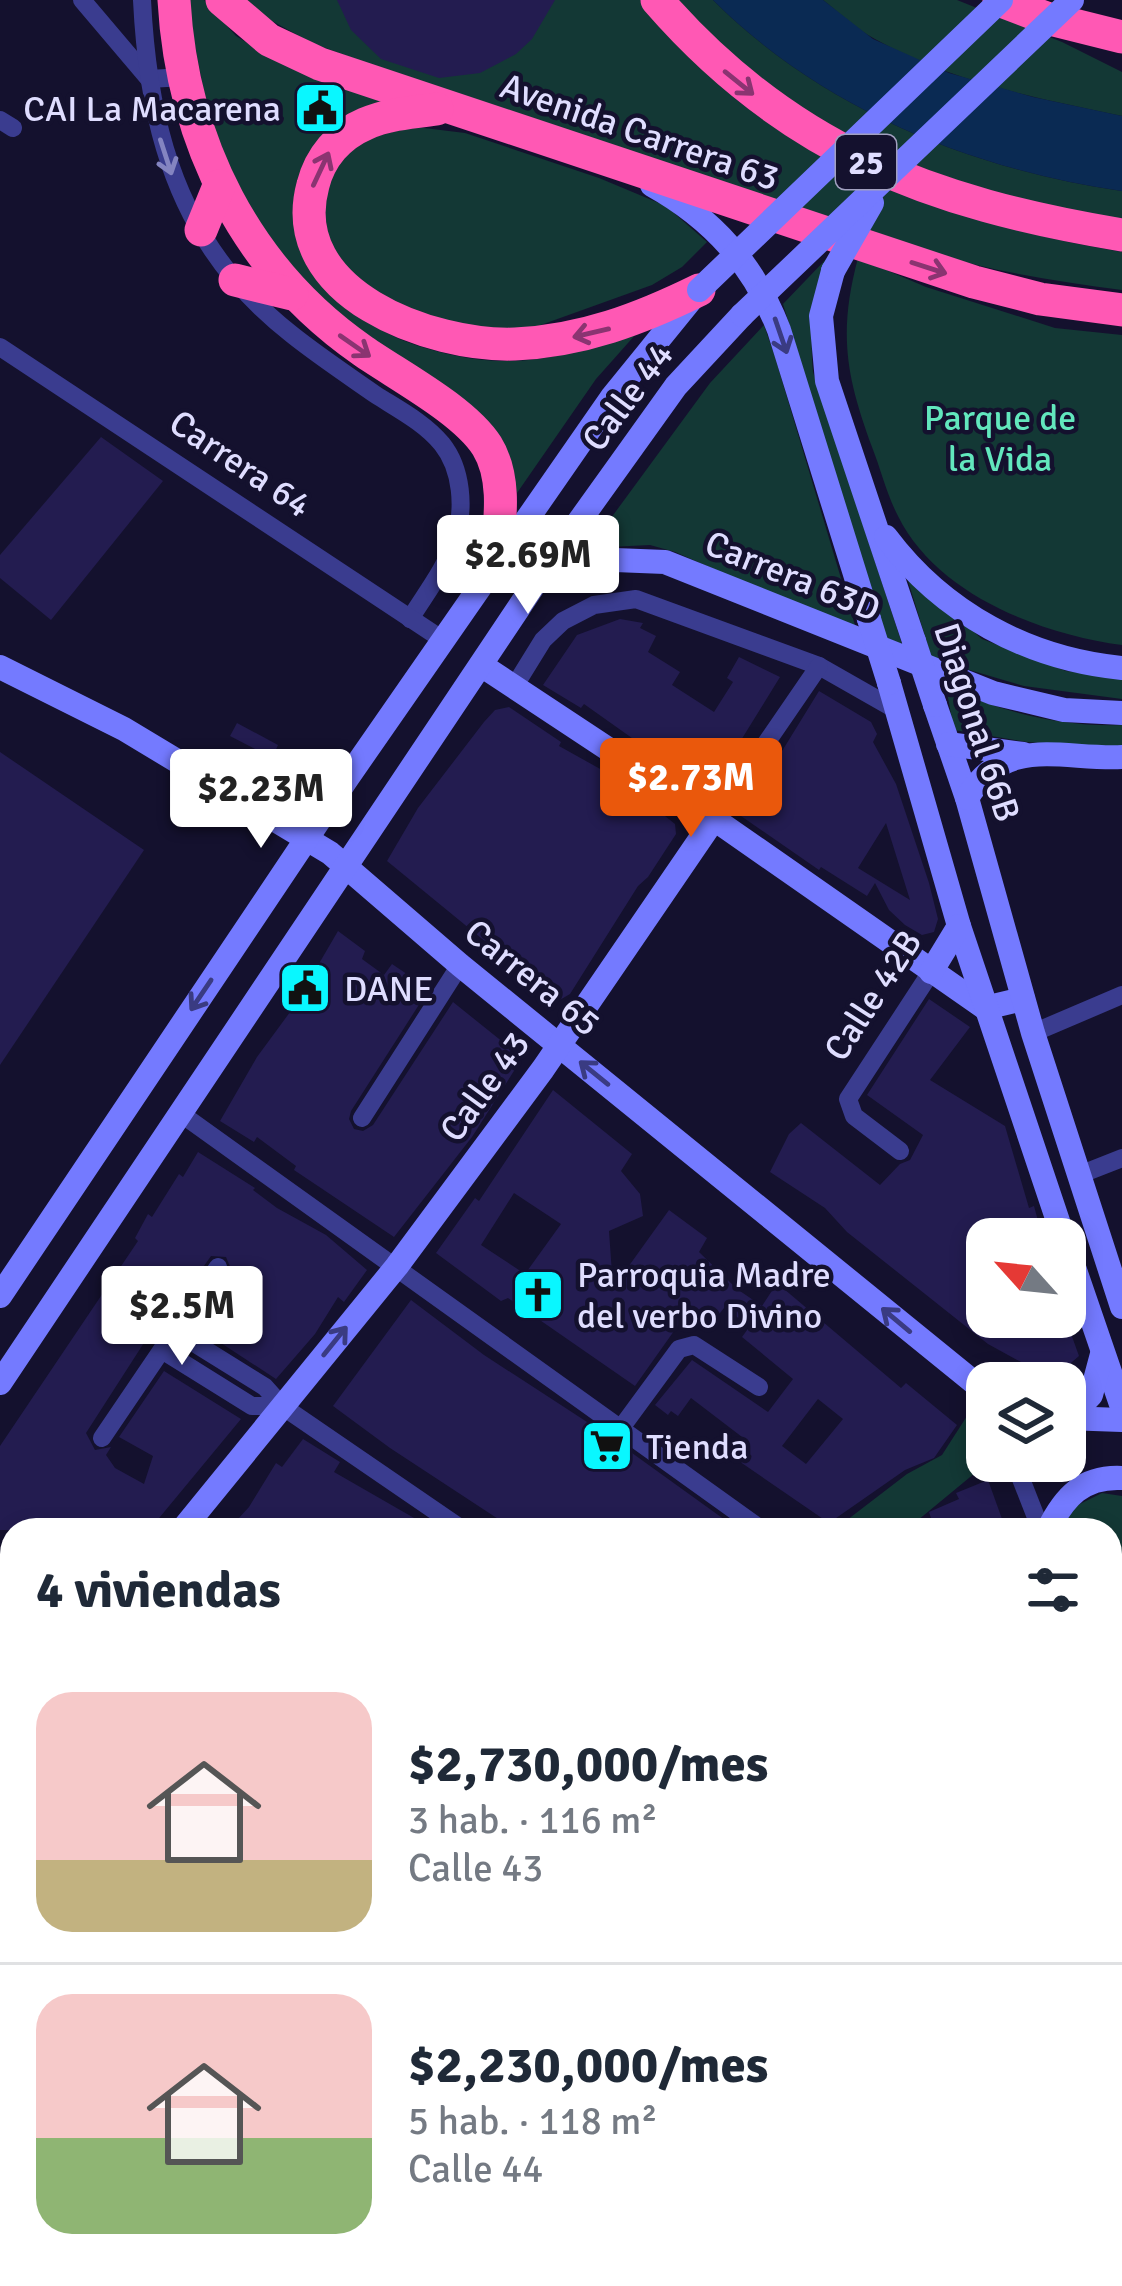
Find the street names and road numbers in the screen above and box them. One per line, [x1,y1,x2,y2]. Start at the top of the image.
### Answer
street label: Avenida Carrera 63 [494,64,785,201]
road number: 25 [836,135,896,189]
street label: Calle 44 [573,333,684,460]
street label: Carrera 64 [161,400,320,528]
street label: Carrera 63D [698,521,887,632]
street label: Diagonal 66B [923,618,1030,827]
street label: Carrera 65 [455,910,609,1047]
street label: Calle 42B [814,922,932,1070]
street label: Calle 43 [430,1023,540,1151]

